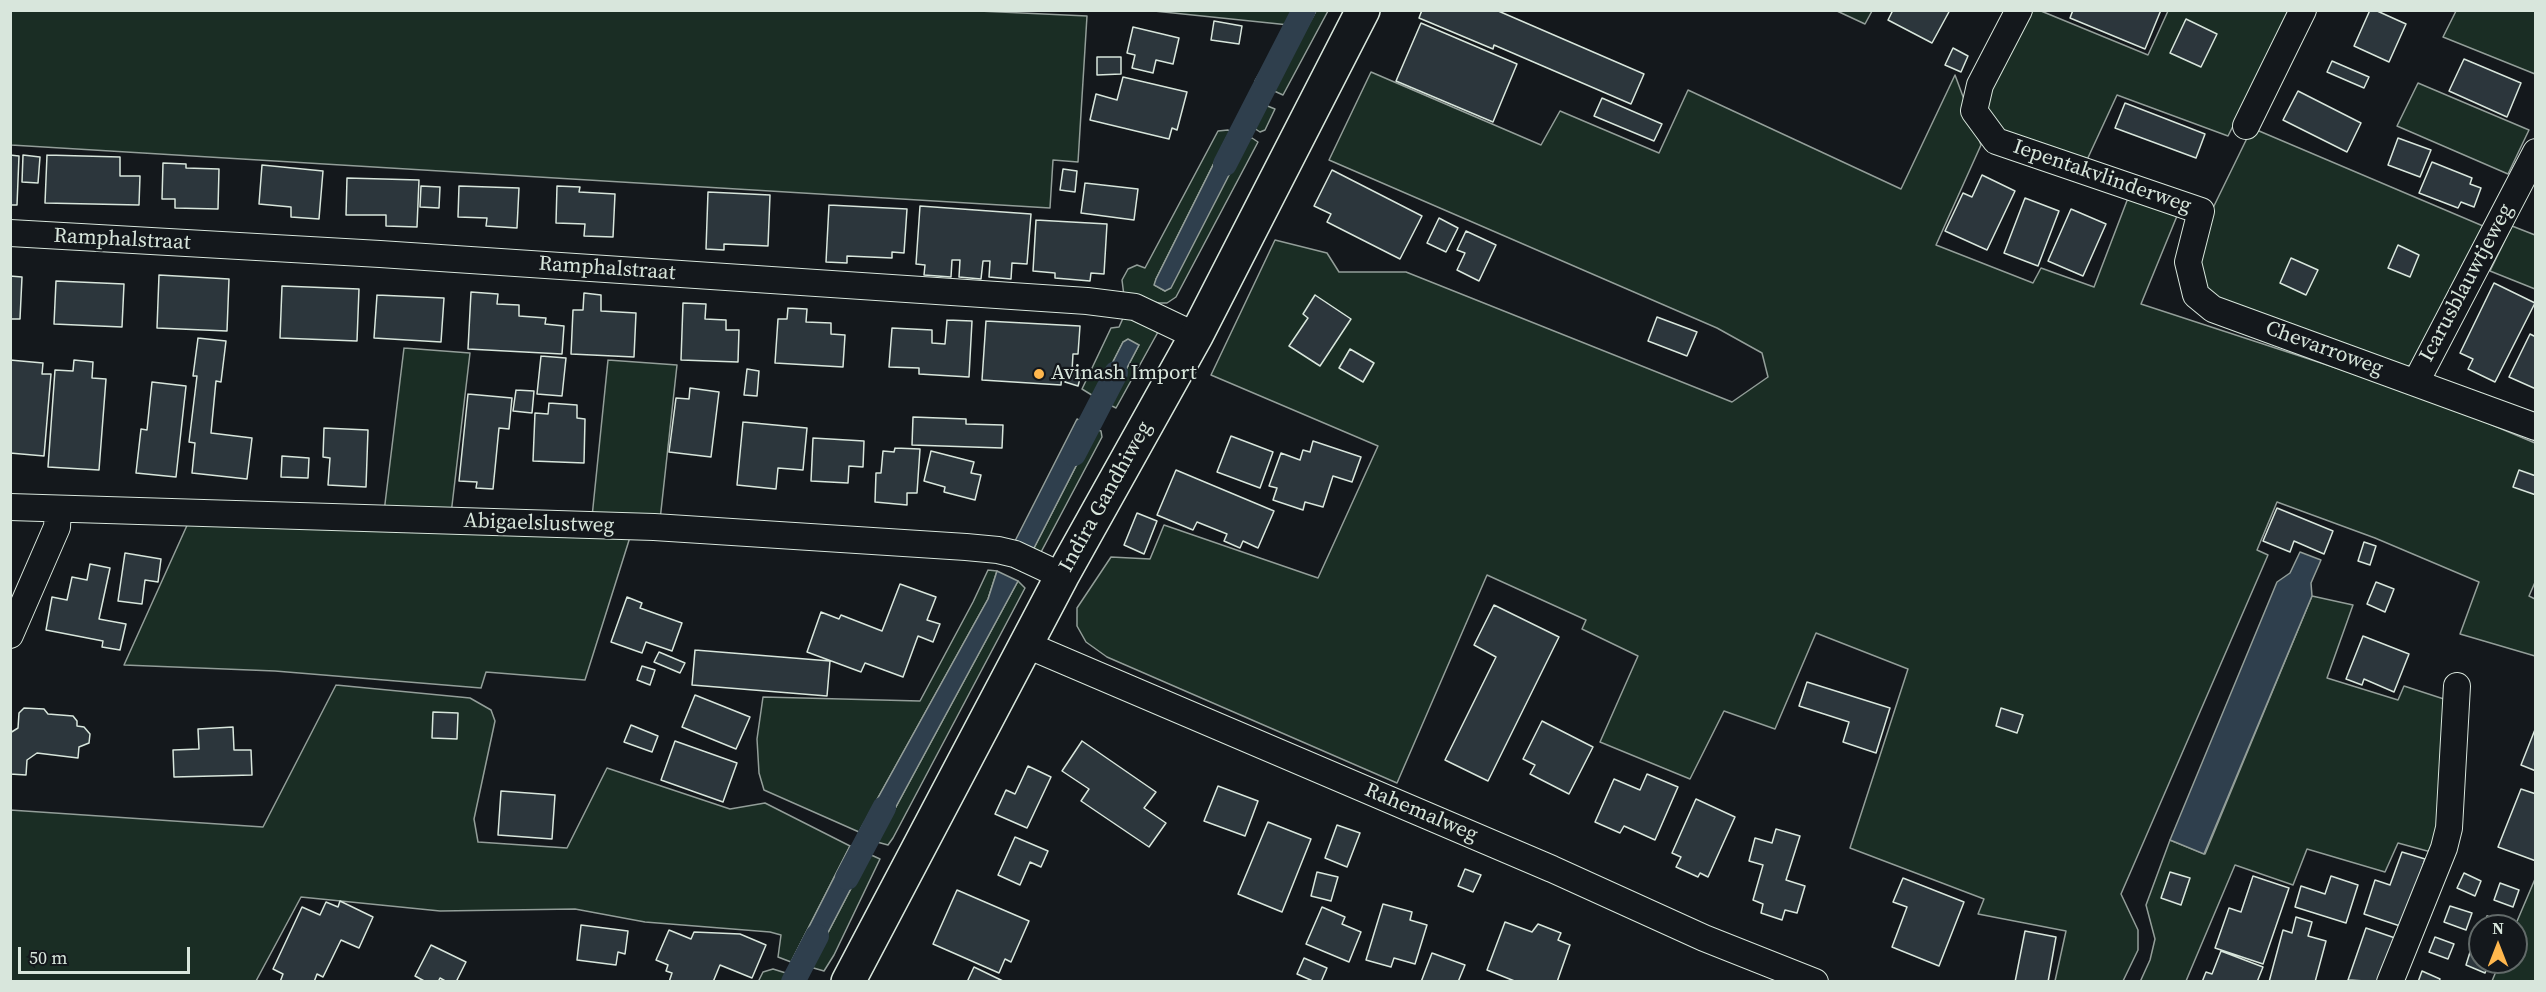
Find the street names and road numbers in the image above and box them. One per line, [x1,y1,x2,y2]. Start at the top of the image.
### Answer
street label: Iepentakvlinderweg [2010,135,2194,219]
street label: Icarusblauwtjeweg [2415,200,2519,366]
street label: Ramphalstraat [53,224,191,256]
street label: Ramphalstraat [538,252,676,286]
street label: Chevarroweg [2262,316,2386,382]
street label: Indira Gandhiweg [1054,417,1158,577]
street label: Abigaelslustweg [463,509,615,539]
street label: Rahemalweg [1361,778,1481,848]

